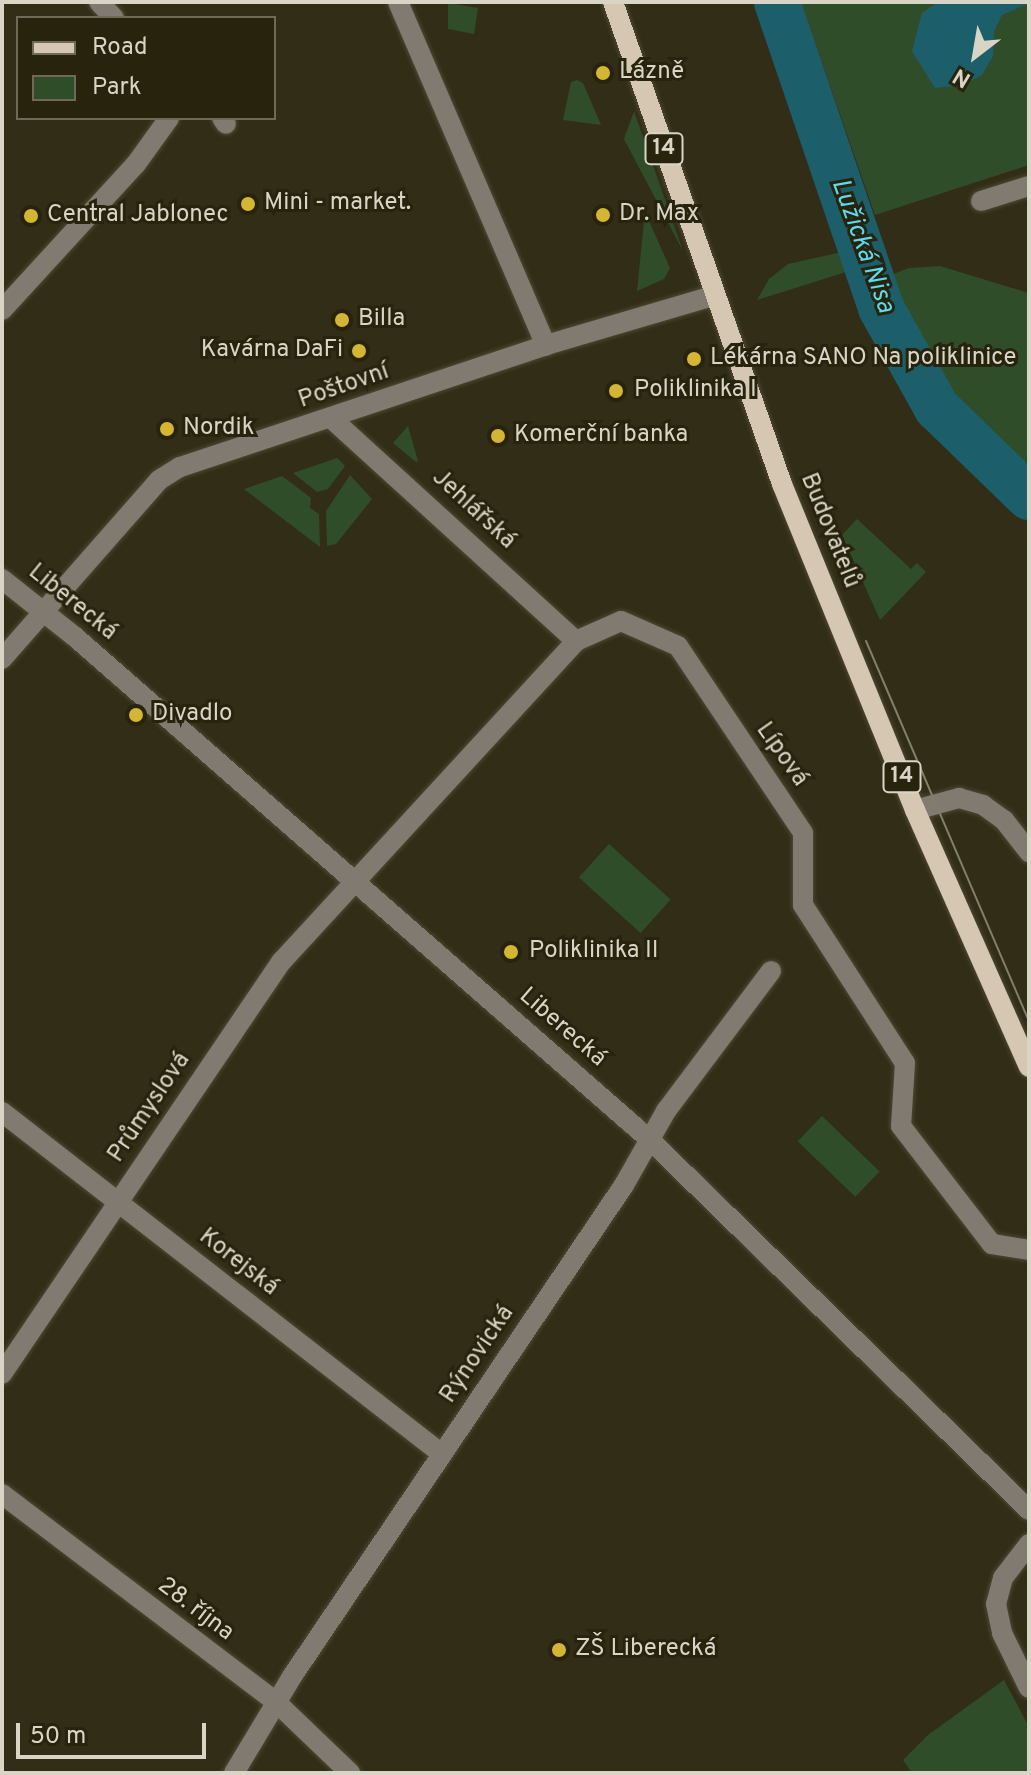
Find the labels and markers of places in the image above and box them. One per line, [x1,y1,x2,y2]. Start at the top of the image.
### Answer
place label: Lázně [619,59,684,87]
marker: Lázně [594,64,612,82]
place label: Mini - market. [264,190,411,218]
marker: Mini - market. [239,195,257,213]
place label: Dr. Max [619,201,699,229]
place label: Central Jablonec [47,202,228,230]
marker: Dr. Max [594,206,612,224]
marker: Central Jablonec [22,207,40,225]
place label: Billa [358,306,405,334]
marker: Billa [333,311,351,329]
place label: Kavárna DaFi [201,337,343,365]
marker: Kavárna DaFi [350,342,368,360]
place label: Lékárna SANO Na poliklinice [710,345,1016,373]
marker: Lékárna SANO Na poliklinice [685,350,703,368]
place label: Poliklinika I [634,377,757,405]
marker: Poliklinika I [605,380,627,402]
place label: Nordik [183,415,254,443]
marker: Nordik [158,420,176,438]
place label: Komerční banka [514,422,688,450]
marker: Komerční banka [489,427,507,445]
place label: Divadlo [152,701,232,729]
marker: Divadlo [127,706,145,724]
place label: Poliklinika II [529,938,659,966]
marker: Poliklinika II [500,941,522,963]
place label: ZŠ Liberecká [575,1636,716,1664]
marker: ZŠ Liberecká [550,1641,568,1659]

